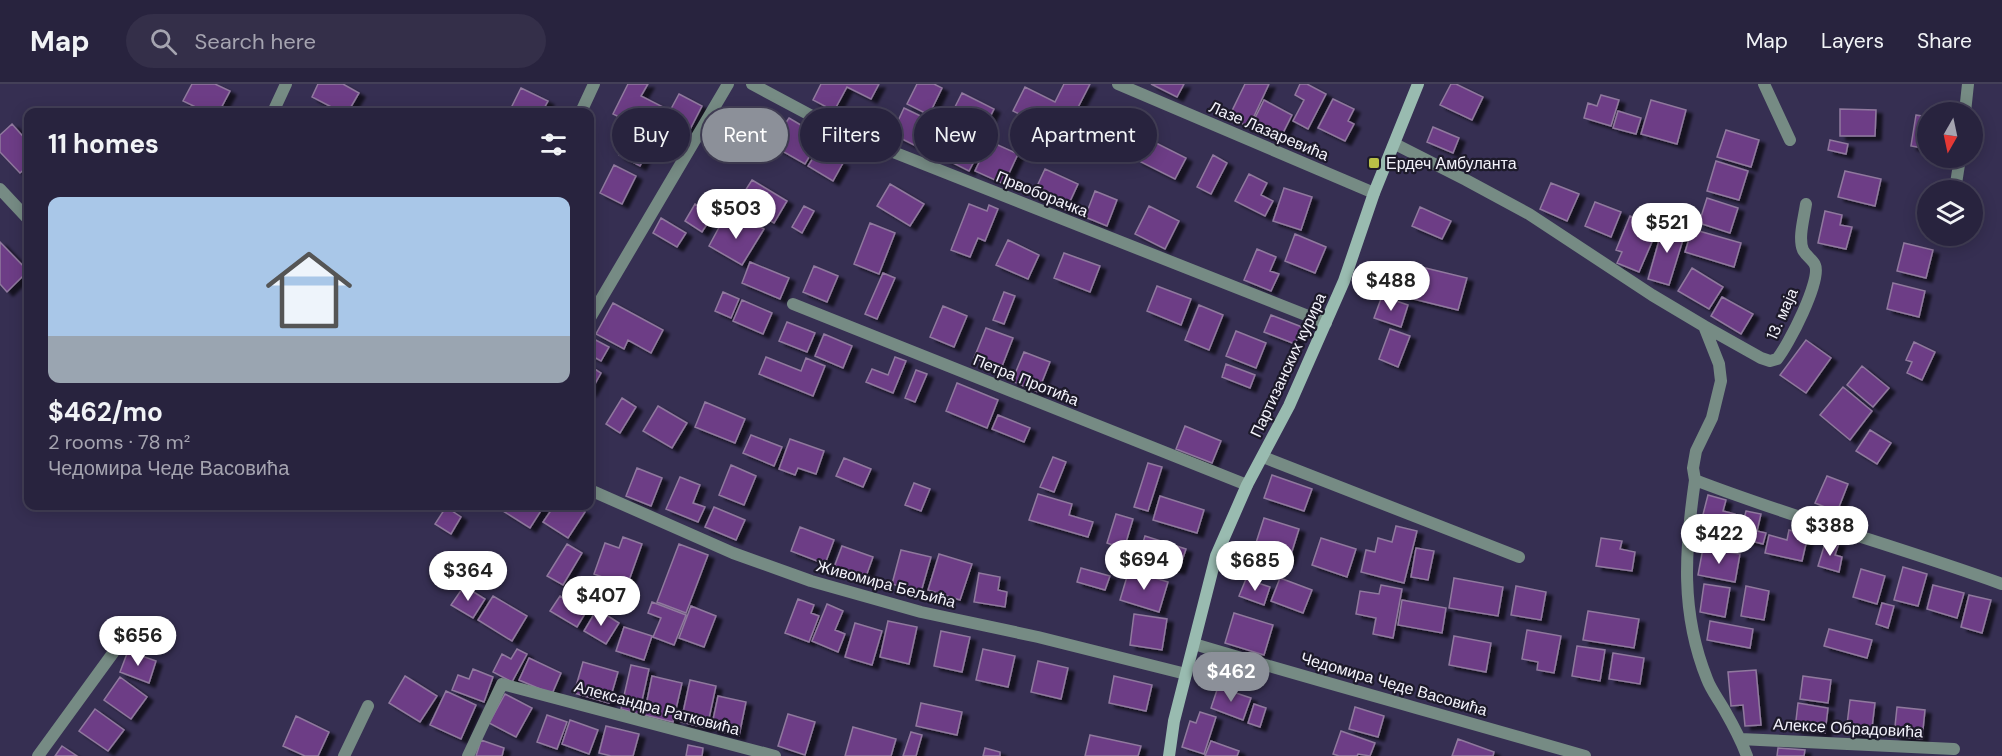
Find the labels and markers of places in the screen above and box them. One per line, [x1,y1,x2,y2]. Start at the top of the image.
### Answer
place label: Ердеч Амбуланта [1386,153,1517,174]
marker: Ердеч Амбуланта [1367,156,1381,170]
pin: $503 [700,189,772,240]
pin: $521 [1631,203,1703,254]
pin: $488 [1355,261,1427,312]
pin: $388 [1794,506,1866,557]
pin: $422 [1683,514,1755,565]
pin: $694 [1108,540,1180,591]
pin: $685 [1219,541,1291,592]
pin: $364 [432,551,504,602]
pin: $407 [565,576,637,627]
pin: $656 [102,616,174,667]
pin: $462 [1195,652,1267,703]

